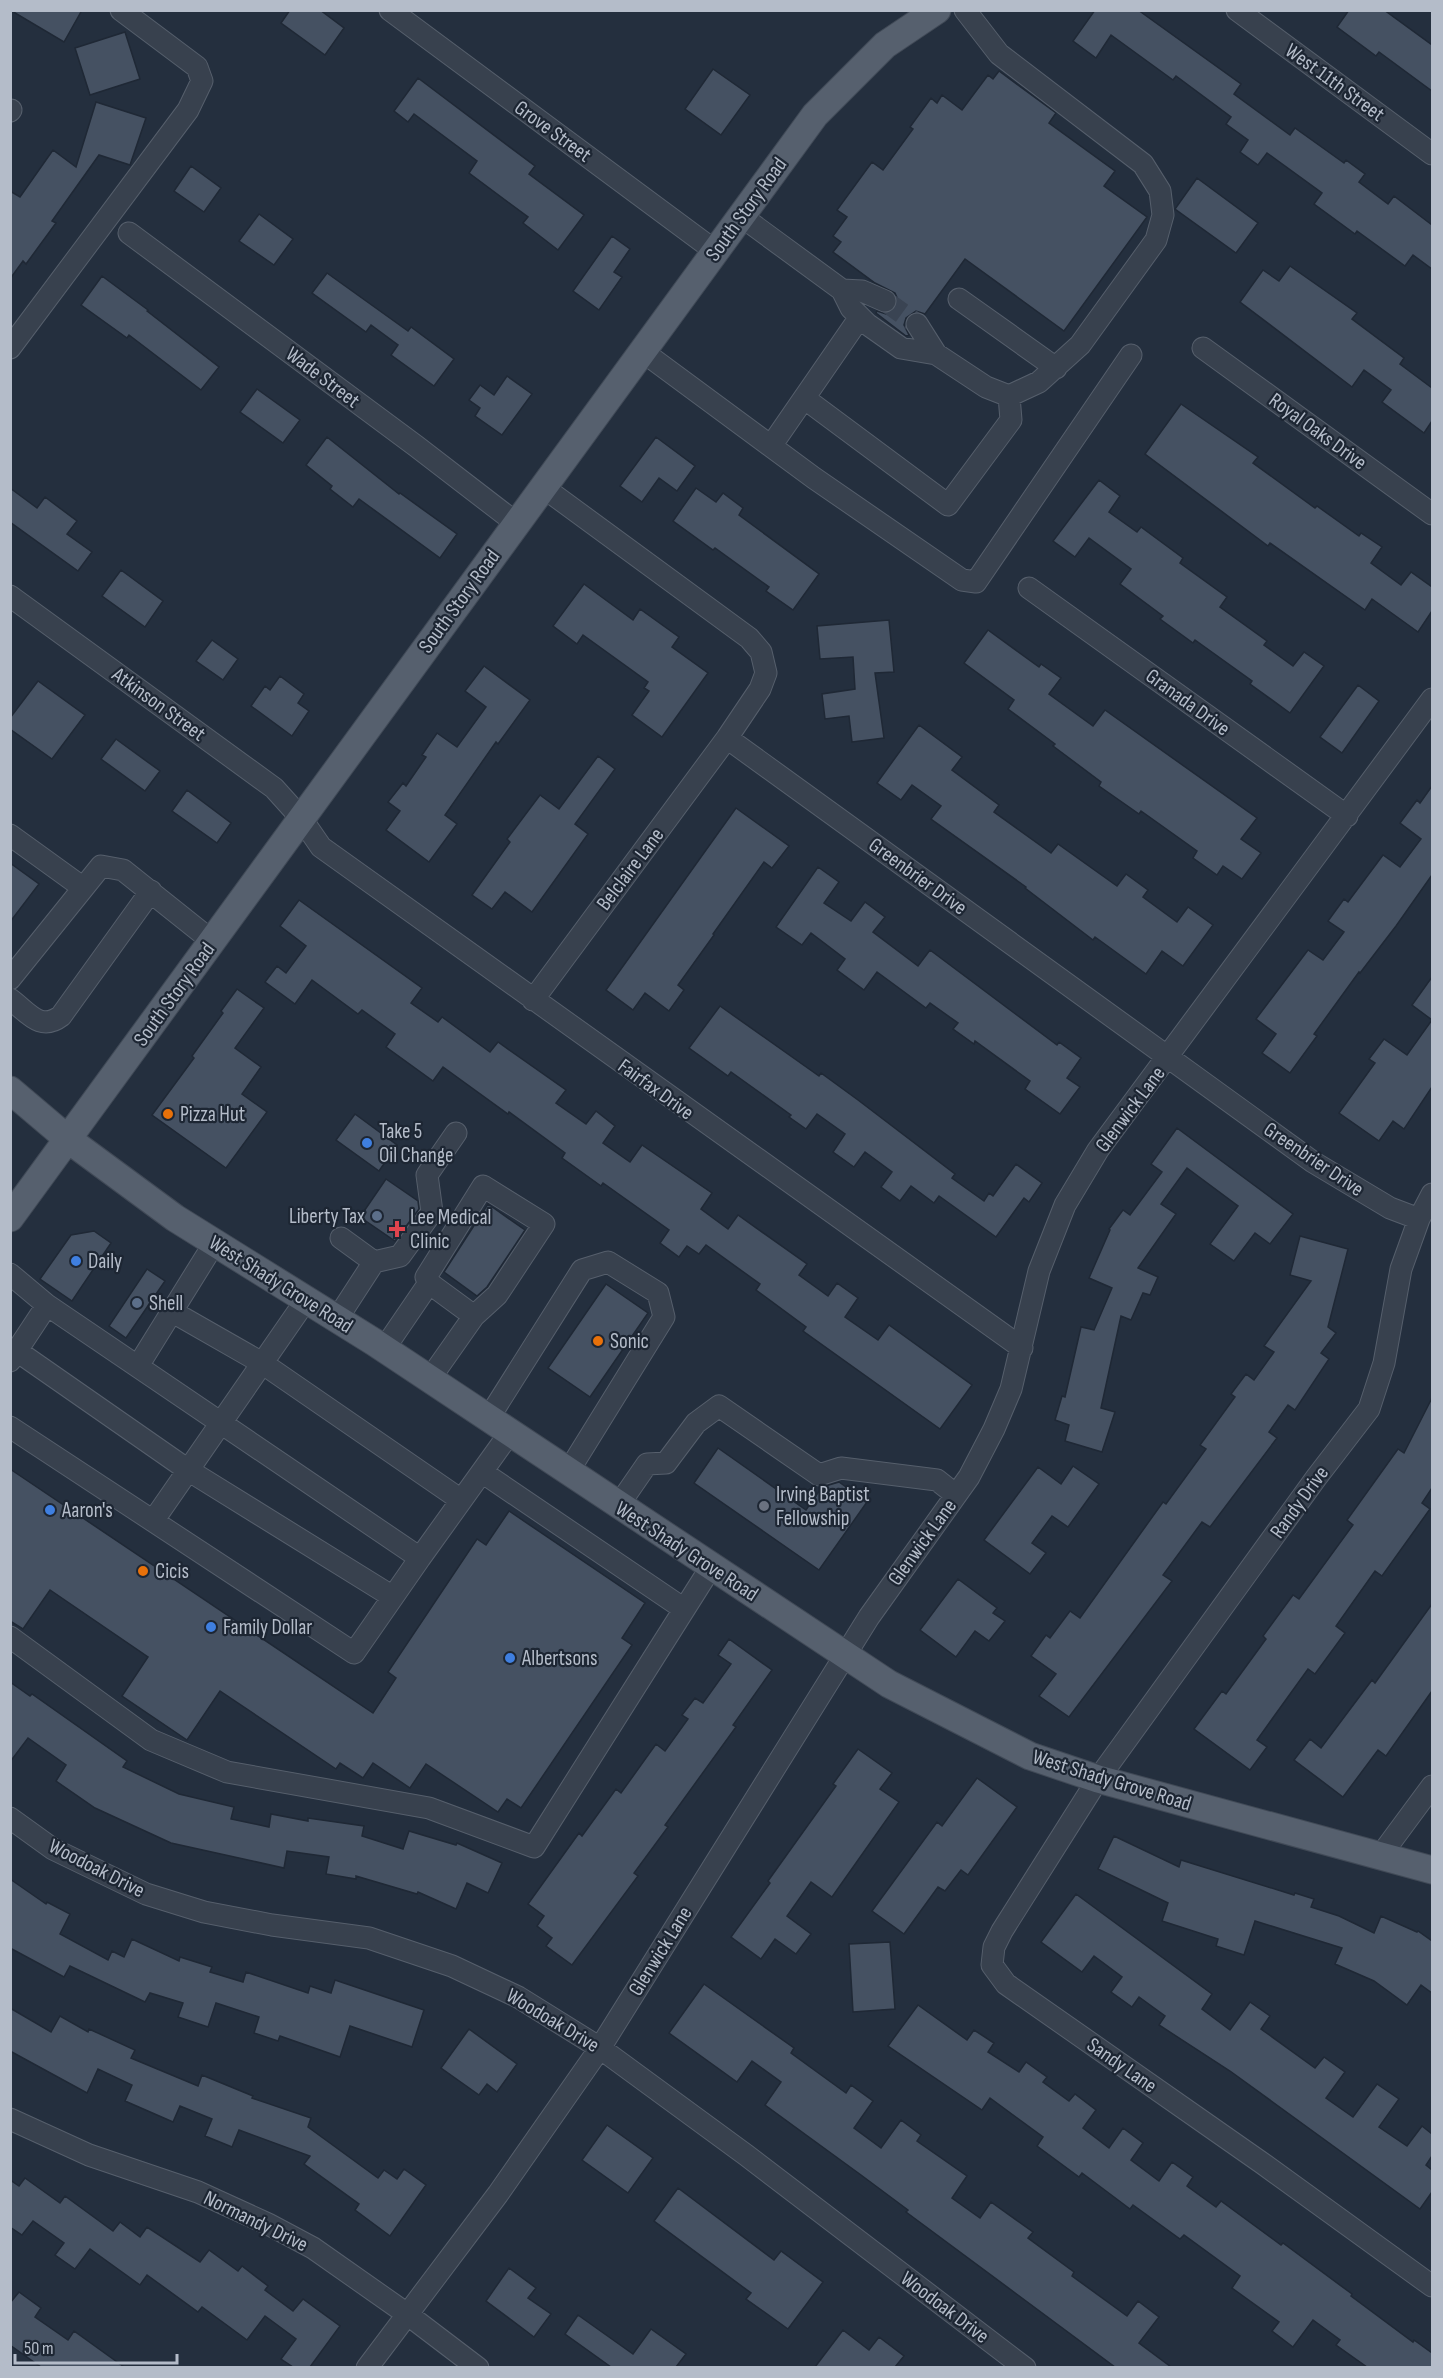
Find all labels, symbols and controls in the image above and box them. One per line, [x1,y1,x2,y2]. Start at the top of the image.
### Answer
street label: West 11th Street [1280,38,1389,127]
street label: Grove Street [509,95,596,168]
street label: South Story Road [701,153,792,266]
street label: Wade Street [281,342,365,413]
street label: Royal Oaks Drive [1264,388,1371,475]
street label: South Story Road [414,545,505,658]
street label: Atkinson Street [106,662,210,747]
street label: Granada Drive [1141,663,1235,741]
street label: Belclaire Lane [591,823,669,915]
street label: Greenbrier Drive [864,832,972,920]
street label: South Story Road [129,938,220,1051]
street label: Fairfax Drive [613,1054,699,1125]
street label: Glenwick Lane [1090,1062,1171,1157]
place label: Pizza Hut [180,1102,245,1127]
marker: Pizza Hut [161,1107,175,1121]
street label: Greenbrier Drive [1259,1117,1368,1202]
place label: Take 5 Oil Change [379,1119,454,1168]
marker: Take 5 Oil Change [360,1136,374,1150]
place label: Liberty Tax [289,1204,365,1229]
place label: Lee Medical Clinic [410,1205,491,1254]
marker: Liberty Tax [370,1209,384,1223]
marker: Lee Medical Clinic [388,1220,406,1238]
street label: West Shady Grove Road [204,1230,357,1339]
place label: Daily [88,1249,122,1274]
marker: Daily [69,1254,83,1268]
place label: Shell [149,1291,183,1316]
marker: Shell [130,1296,144,1310]
place label: Sonic [610,1329,649,1354]
marker: Sonic [591,1334,605,1348]
street label: Randy Drive [1265,1461,1334,1543]
place label: Irving Baptist Fellowship [776,1482,870,1531]
street label: Glenwick Lane [883,1494,962,1590]
street label: West Shady Grove Road [611,1496,763,1607]
place label: Aaron's [61,1498,113,1523]
marker: Irving Baptist Fellowship [757,1499,771,1513]
marker: Aaron's [43,1503,57,1517]
place label: Cicis [155,1559,189,1584]
marker: Cicis [136,1564,150,1578]
place label: Family Dollar [223,1615,312,1640]
marker: Family Dollar [204,1620,218,1634]
place label: Albertsons [521,1646,598,1671]
marker: Albertsons [503,1651,517,1665]
street label: West Shady Grove Road [1029,1744,1194,1817]
street label: Woodoak Drive [45,1834,149,1903]
street label: Glenwick Lane [623,1902,698,2001]
street label: Woodoak Drive [502,1983,604,2058]
street label: Sandy Lane [1082,2032,1161,2098]
street label: Normandy Drive [200,2185,312,2257]
street label: Woodoak Drive [896,2266,994,2349]
scale bar [15,2327,177,2365]
text: 50 m [24,2338,54,2359]

